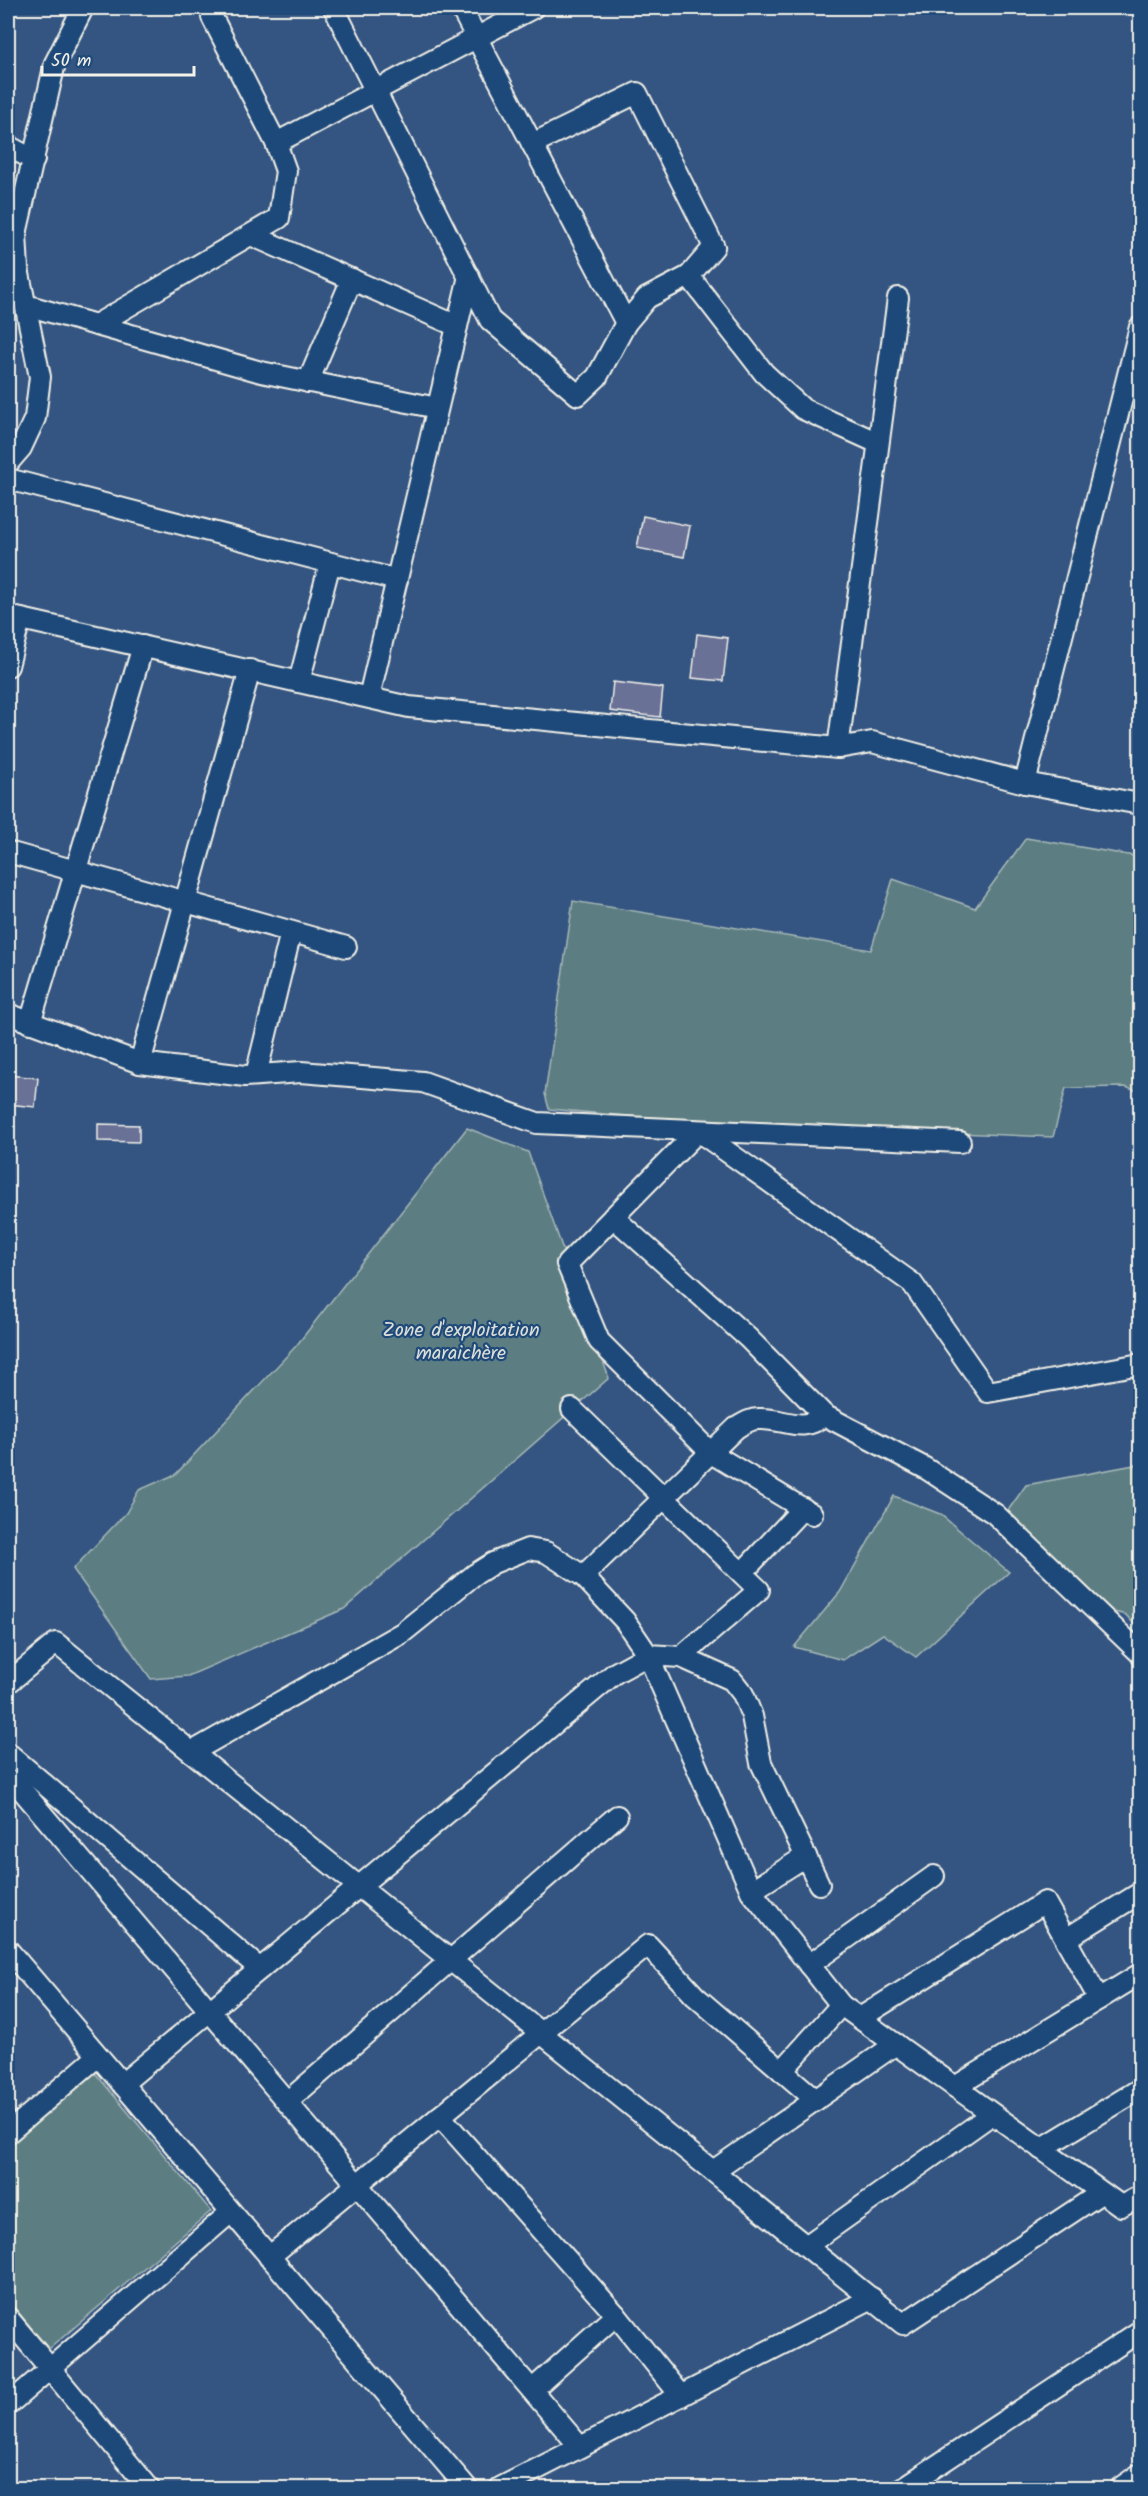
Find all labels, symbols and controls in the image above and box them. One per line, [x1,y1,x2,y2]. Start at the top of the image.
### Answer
scale bar [42,39,194,77]
text: 50 m [51,47,91,76]
park label: Zone d'exploitation maraichère [382,1315,540,1370]

